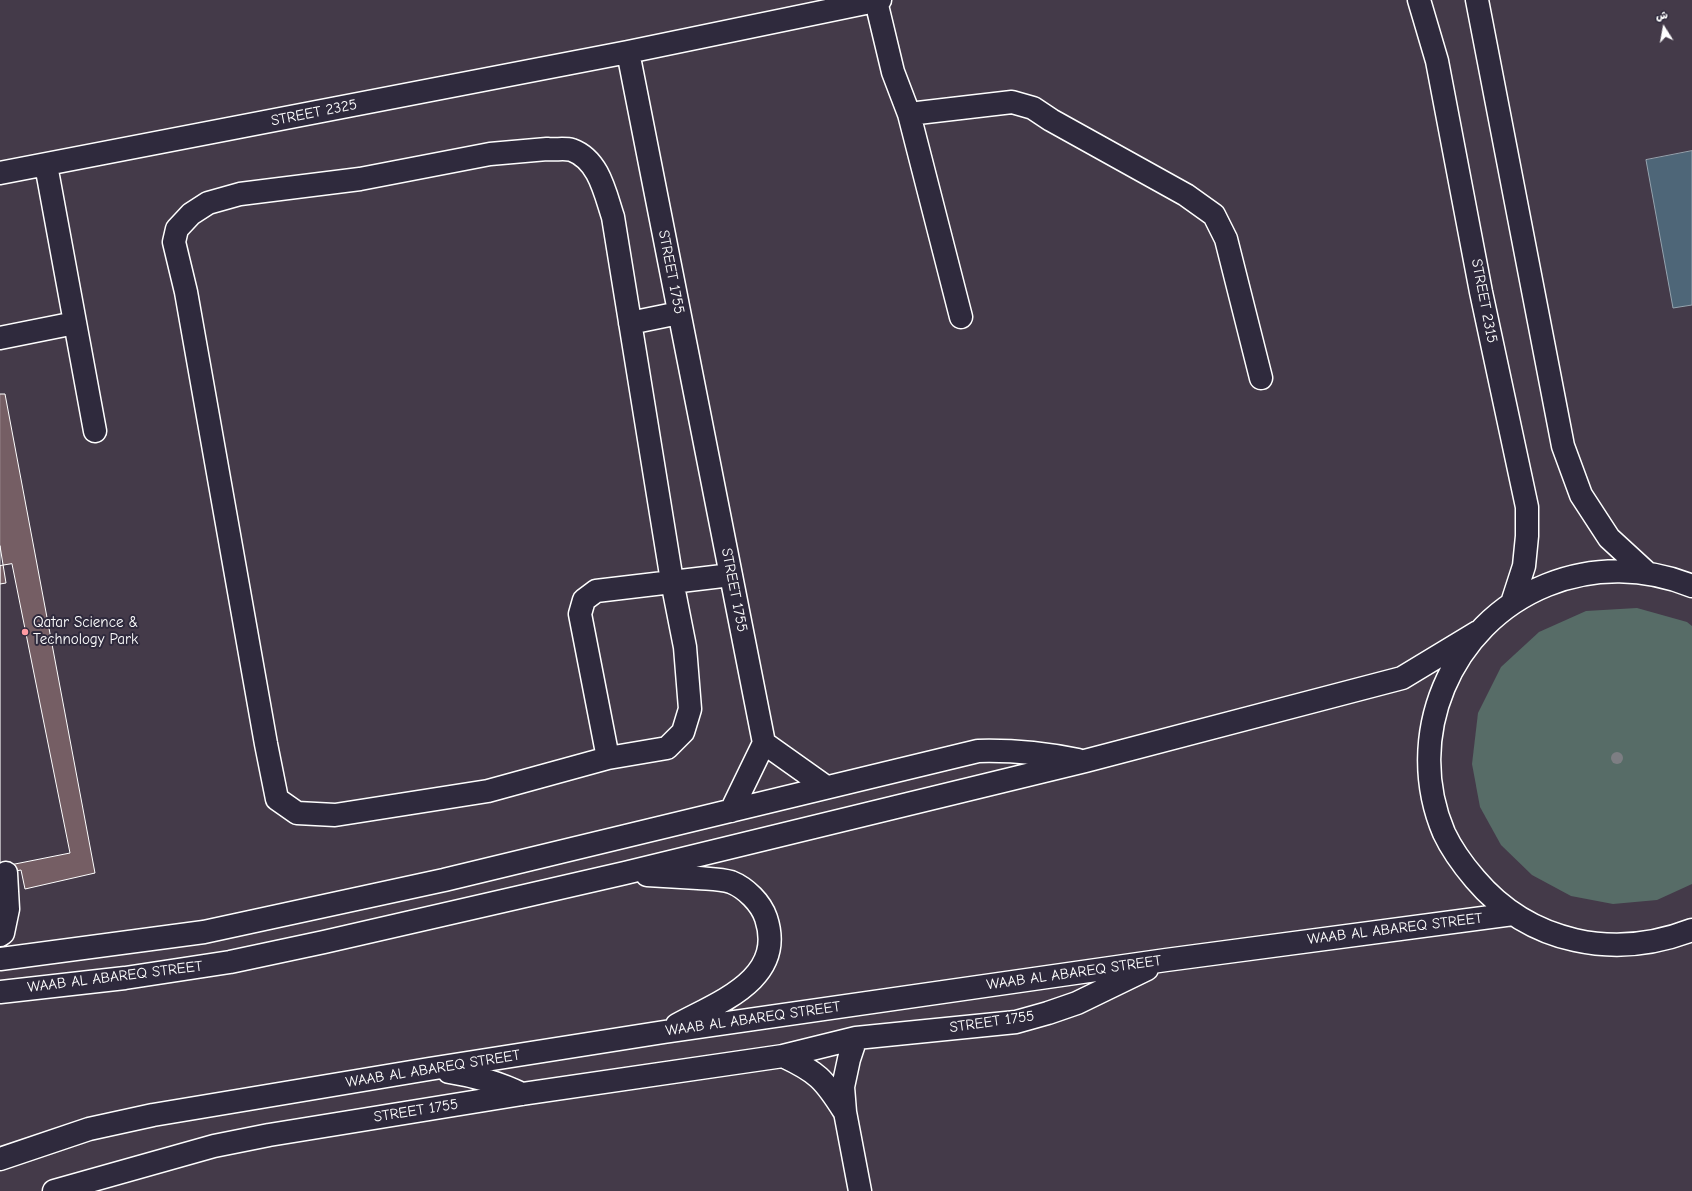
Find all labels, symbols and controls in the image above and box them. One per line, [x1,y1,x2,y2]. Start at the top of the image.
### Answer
north arrow [1644,8,1684,48]
text: ش [1654,8,1669,23]
street label: STREET 2325 [269,96,359,130]
street label: STREET 1755 [654,228,688,316]
street label: STREET 2315 [1467,257,1501,345]
street label: STREET 1755 [717,546,751,634]
place label: Qatar Science & Technology Park [33,614,138,649]
marker: Qatar Science & Technology Park [20,627,30,637]
street label: WAAB AL ABAREQ STREET [1306,909,1484,949]
street label: WAAB AL ABAREQ STREET [985,952,1163,994]
street label: WAAB AL ABAREQ STREET [26,957,204,997]
street label: WAAB AL ABAREQ STREET [664,998,842,1040]
street label: STREET 1755 [949,1007,1035,1037]
street label: WAAB AL ABAREQ STREET [345,1046,521,1092]
street label: STREET 1755 [372,1095,460,1127]

